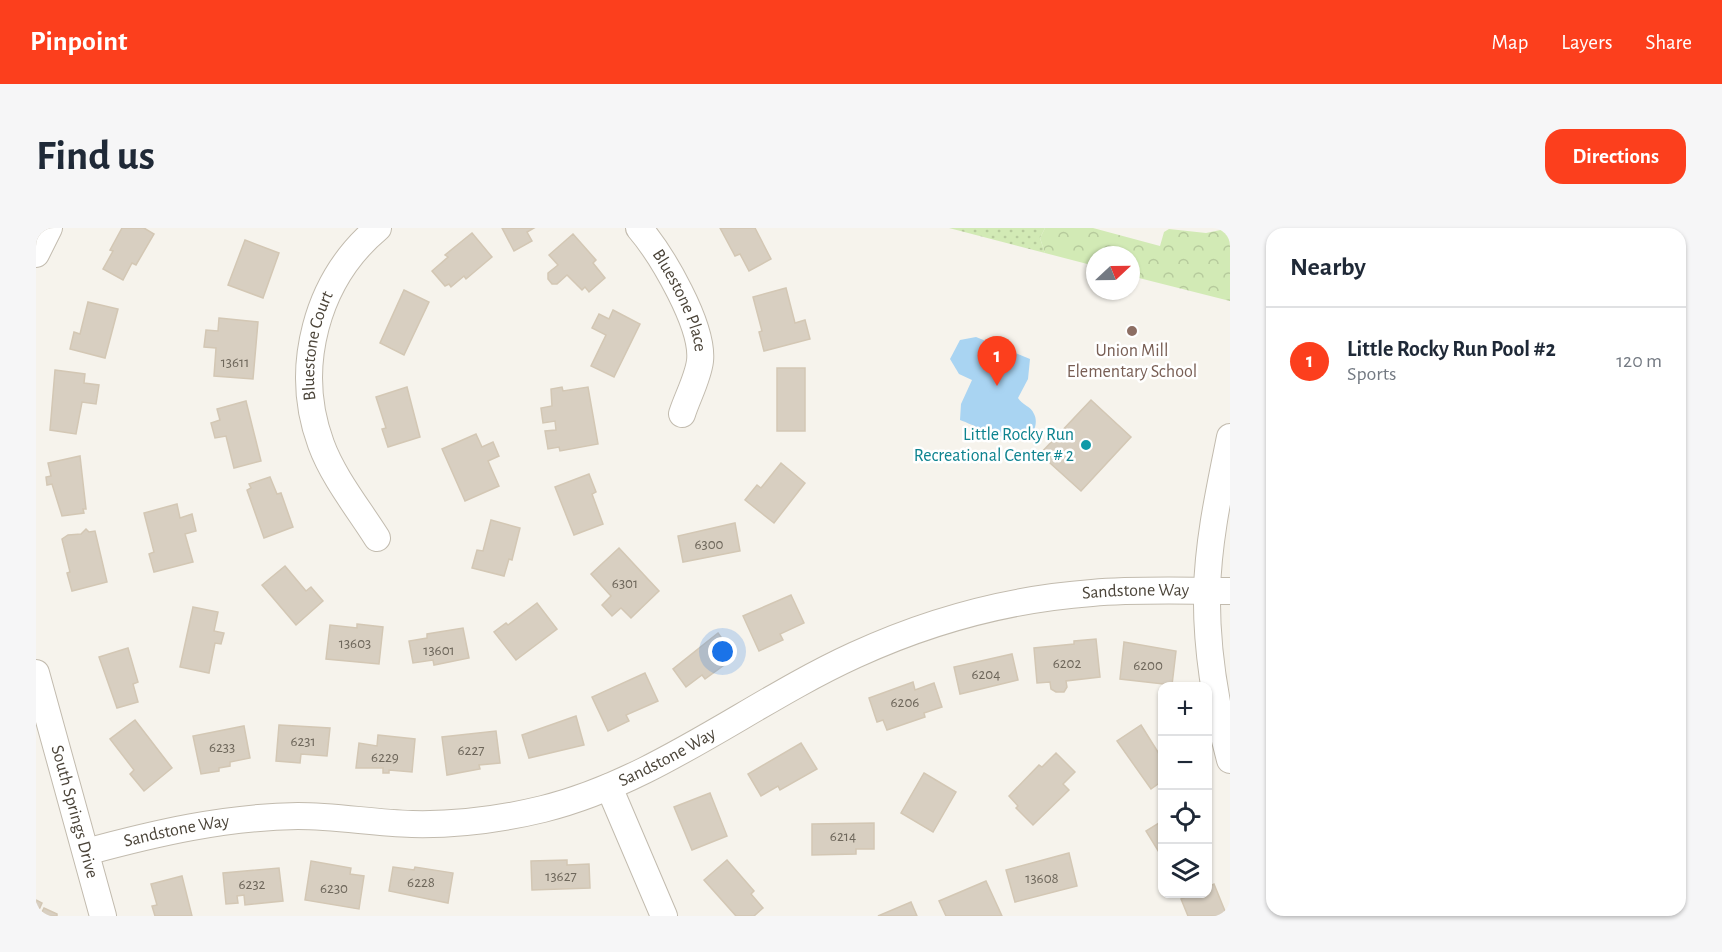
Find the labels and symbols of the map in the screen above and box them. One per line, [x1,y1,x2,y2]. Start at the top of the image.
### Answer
street label: Bluestone Place [649,246,709,353]
north arrow [1086,246,1140,300]
street label: Bluestone Court [300,288,337,402]
marker: Union Mill Elementary School [1125,324,1139,338]
pin: 1 [978,336,1016,386]
place label: Union Mill Elementary School [1067,342,1197,381]
house number: 13611 [221,355,249,370]
place label: Little Rocky Run Recreational Center # 2 [914,426,1074,465]
marker: Little Rocky Run Recreational Center # 2 [1079,438,1093,452]
house number: 6300 [694,537,724,552]
house number: 6301 [612,576,638,591]
street label: Sandstone Way [1081,581,1190,603]
house number: 13603 [339,636,371,651]
your location [708,637,737,666]
house number: 13601 [423,643,455,658]
house number: 6202 [1053,656,1081,671]
house number: 6200 [1133,658,1163,673]
house number: 6204 [971,667,1001,682]
house number: 6206 [891,695,919,710]
street label: Sandstone Way [616,724,719,790]
house number: 6231 [290,734,316,749]
house number: 6233 [209,740,235,755]
street label: South Springs Drive [47,743,101,880]
house number: 6227 [458,743,484,758]
house number: 6229 [371,750,399,765]
street label: Sandstone Way [122,812,231,851]
house number: 6214 [830,829,856,844]
house number: 13627 [545,869,577,884]
house number: 13608 [1025,871,1059,886]
house number: 6228 [407,875,435,890]
house number: 6232 [239,877,266,892]
house number: 6230 [320,881,348,896]

